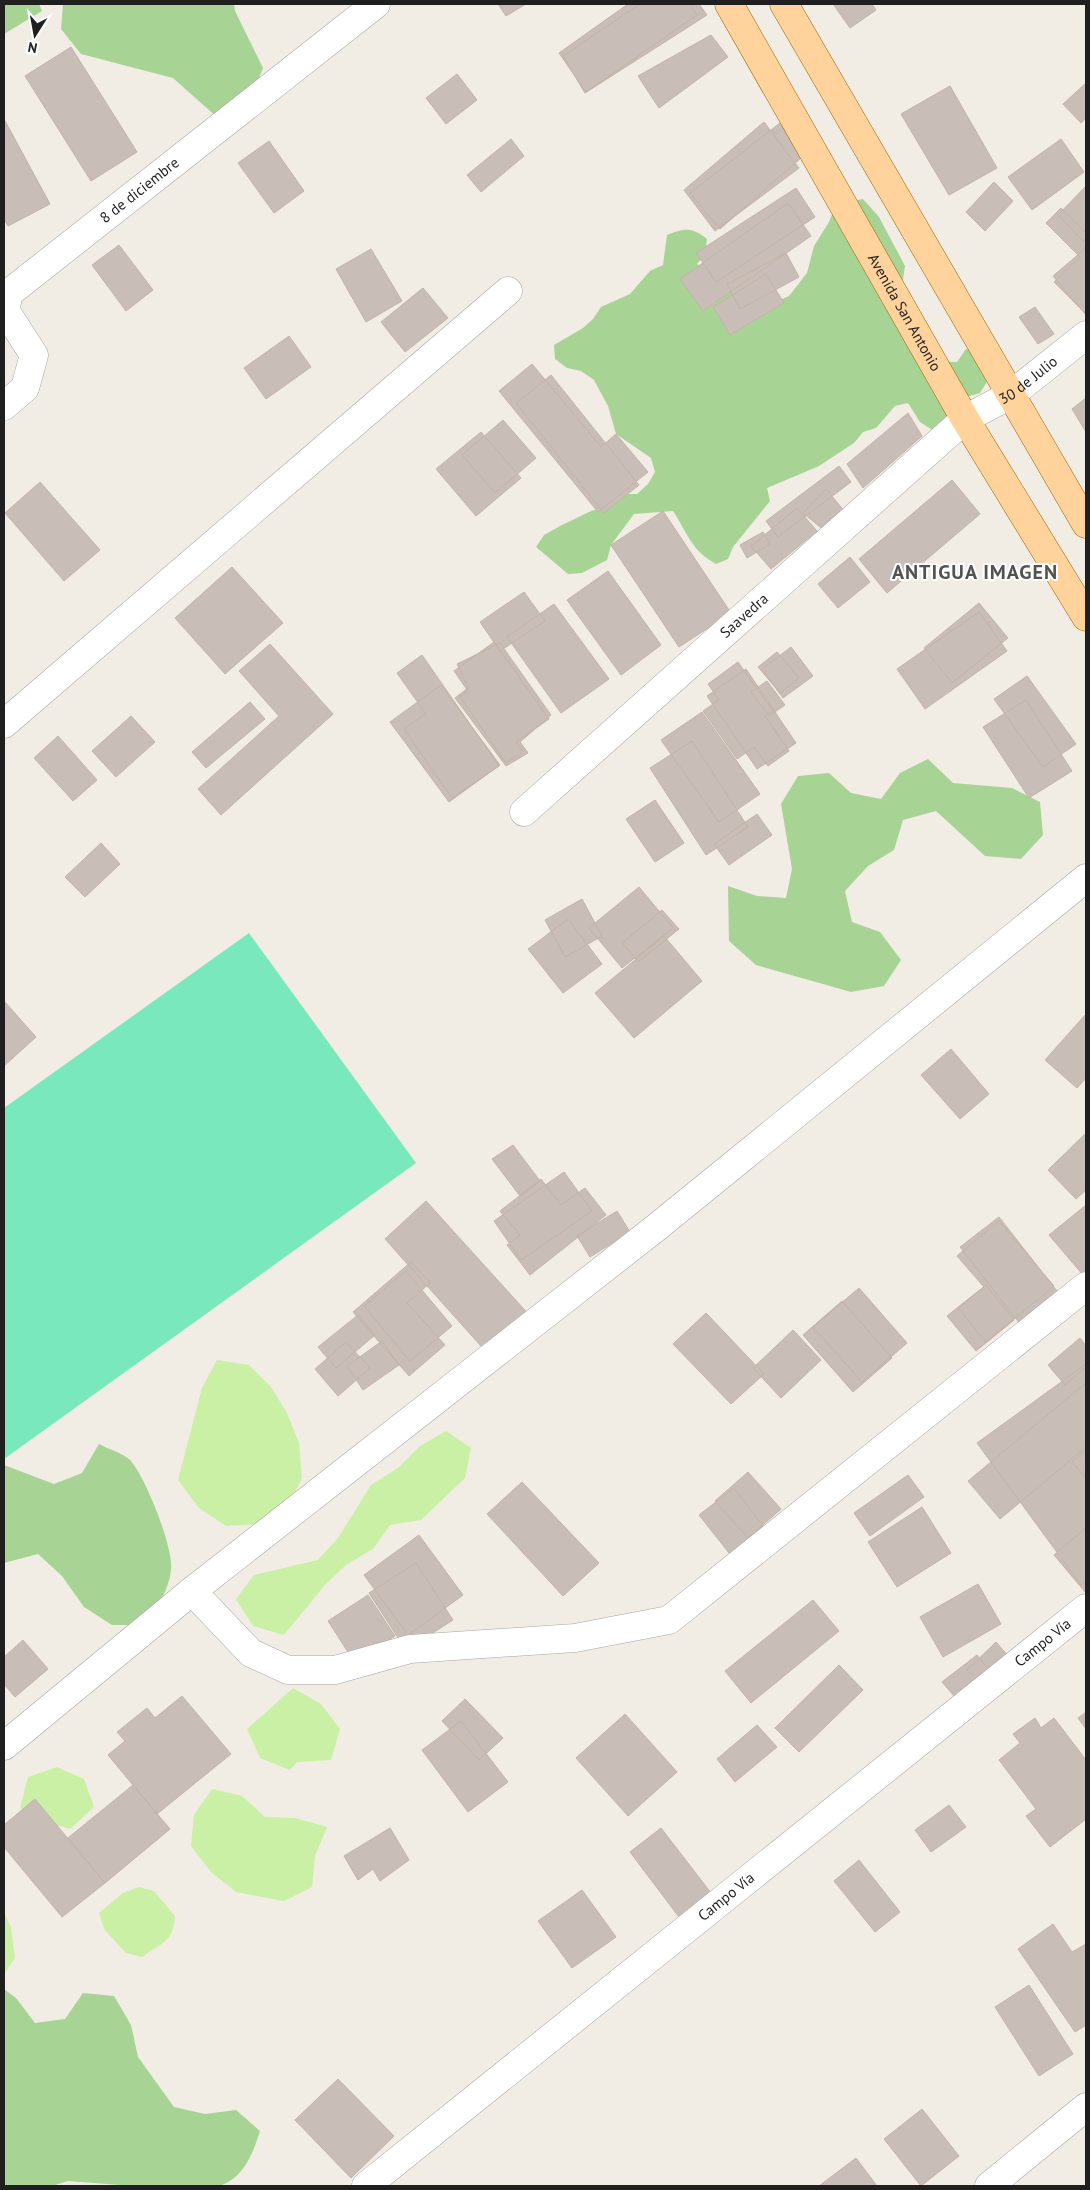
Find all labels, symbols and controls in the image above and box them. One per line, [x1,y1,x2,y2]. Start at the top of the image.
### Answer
north arrow [10,10,60,60]
text: N [26,38,39,57]
street label: 8 de diciembre [96,153,183,227]
street label: Avenida San Antonio [864,250,946,375]
street label: 30 de Julio [995,352,1061,408]
district label: ANTIGUA IMAGEN [892,559,1058,585]
street label: Saavedra [716,589,772,642]
street label: Campo Vía [1010,1614,1075,1671]
street label: Campo Vía [694,1868,758,1925]

